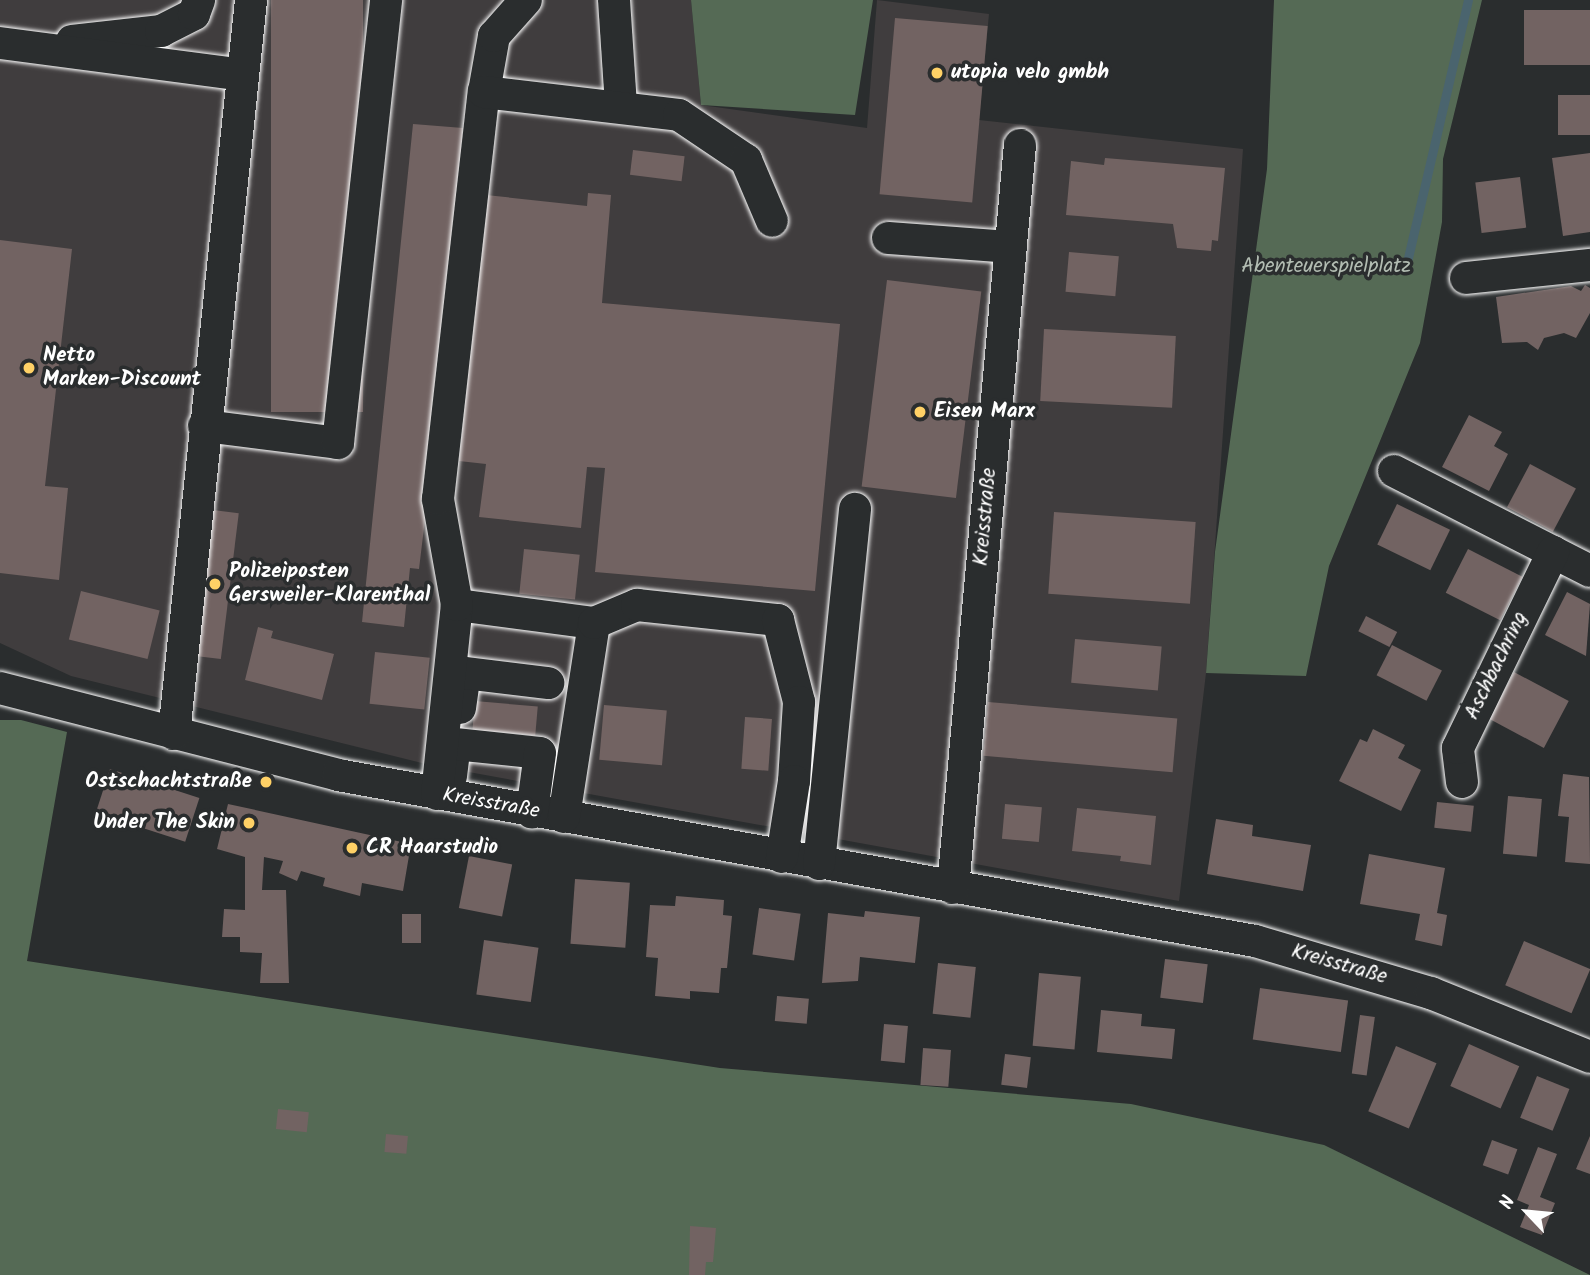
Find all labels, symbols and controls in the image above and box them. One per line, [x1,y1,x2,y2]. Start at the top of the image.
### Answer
place label: utopia velo gmbh [951,60,1109,86]
marker: utopia velo gmbh [929,65,945,81]
park label: Abenteuerspielplatz [1241,254,1411,280]
place label: Netto Marken-Discount [43,343,201,393]
marker: Netto Marken-Discount [21,360,37,376]
place label: Eisen Marx [934,399,1035,425]
marker: Eisen Marx [912,404,928,420]
street label: Kreisstraße [969,467,1003,567]
place label: Polizeiposten Gersweiler-Klarenthal [229,559,430,609]
marker: Polizeiposten Gersweiler-Klarenthal [207,576,223,592]
street label: Aschbachring [1460,608,1534,724]
place label: Ostschachtstraße [85,769,252,795]
marker: Ostschachtstraße [258,774,274,790]
street label: Kreisstraße [440,783,542,825]
place label: Under The Skin [93,810,235,836]
marker: Under The Skin [241,815,257,831]
place label: CR Haarstudio [366,835,498,861]
marker: CR Haarstudio [344,840,360,856]
street label: Kreisstraße [1288,939,1390,991]
north arrow [1492,1177,1562,1247]
text: N [1492,1191,1524,1215]

